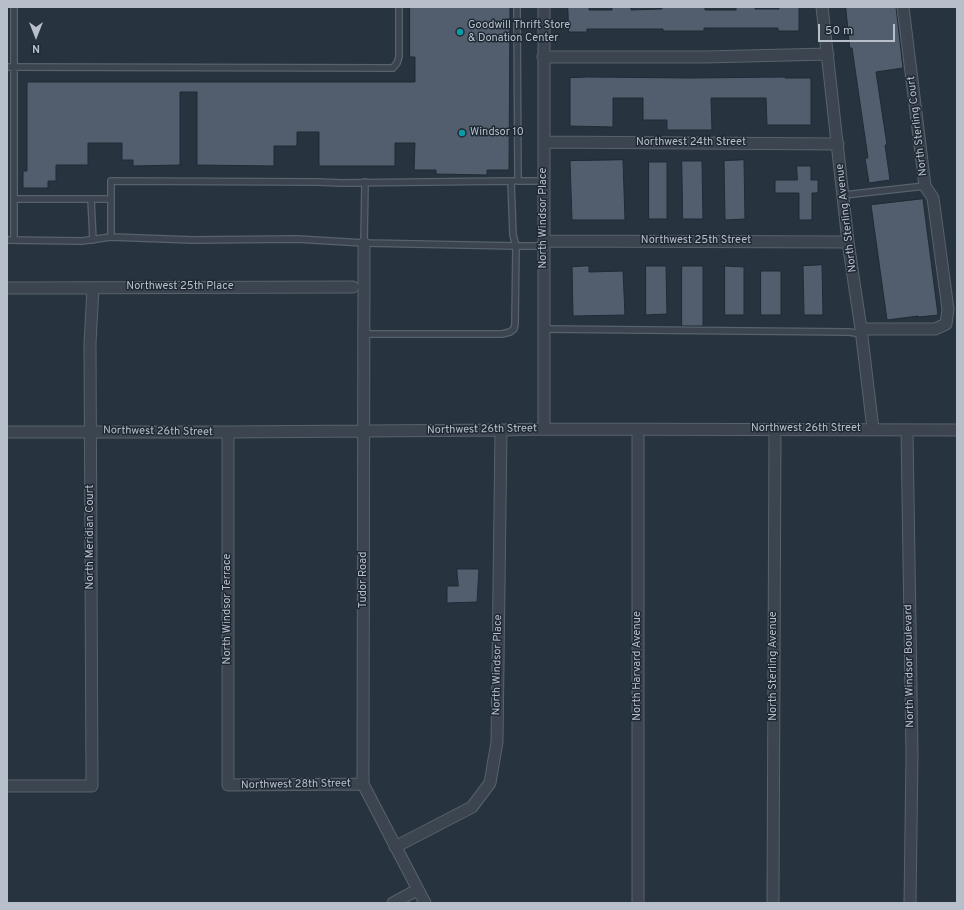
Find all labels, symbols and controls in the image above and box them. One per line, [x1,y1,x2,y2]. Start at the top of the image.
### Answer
north arrow [16,16,56,56]
scale bar [820,16,897,42]
place label: Goodwill Thrift Store & Donation Center [468,19,570,45]
text: 50 m [825,23,853,39]
marker: Goodwill Thrift Store & Donation Center [455,27,465,37]
text: N [32,41,40,55]
street label: North Sterling Court [905,75,931,177]
place label: Windsor 10 [470,126,524,140]
marker: Windsor 10 [457,128,467,138]
street label: Northwest 24th Street [636,136,746,150]
street label: North Sterling Avenue [834,163,860,273]
street label: North Windsor Place [537,168,551,268]
street label: Northwest 25th Street [641,234,751,248]
street label: Northwest 25th Place [126,280,234,294]
street label: Northwest 26th Street [427,422,537,438]
street label: Northwest 26th Street [751,422,861,436]
street label: Northwest 26th Street [103,424,213,440]
street label: North Meridian Court [84,485,98,589]
street label: Tudor Road [357,552,371,608]
street label: North Windsor Terrace [221,554,235,664]
street label: North Windsor Boulevard [902,604,918,728]
street label: North Harvard Avenue [631,611,645,721]
street label: North Sterling Avenue [767,611,781,721]
street label: North Windsor Place [491,614,505,716]
street label: Northwest 28th Street [241,777,351,793]

